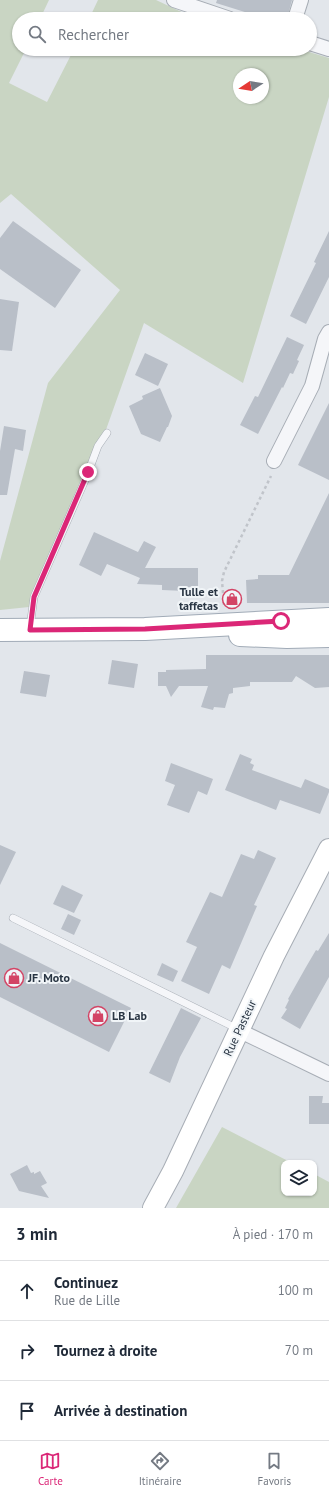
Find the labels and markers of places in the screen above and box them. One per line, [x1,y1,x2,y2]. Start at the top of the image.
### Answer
place label: Tulle et taffetas [179,584,219,613]
shop icon: Tulle et taffetas [221,588,243,610]
shop icon: JF. Moto [3,967,25,989]
place label: JF. Moto [27,970,70,985]
shop icon: LB Lab [87,1005,109,1027]
place label: LB Lab [112,1008,147,1023]

